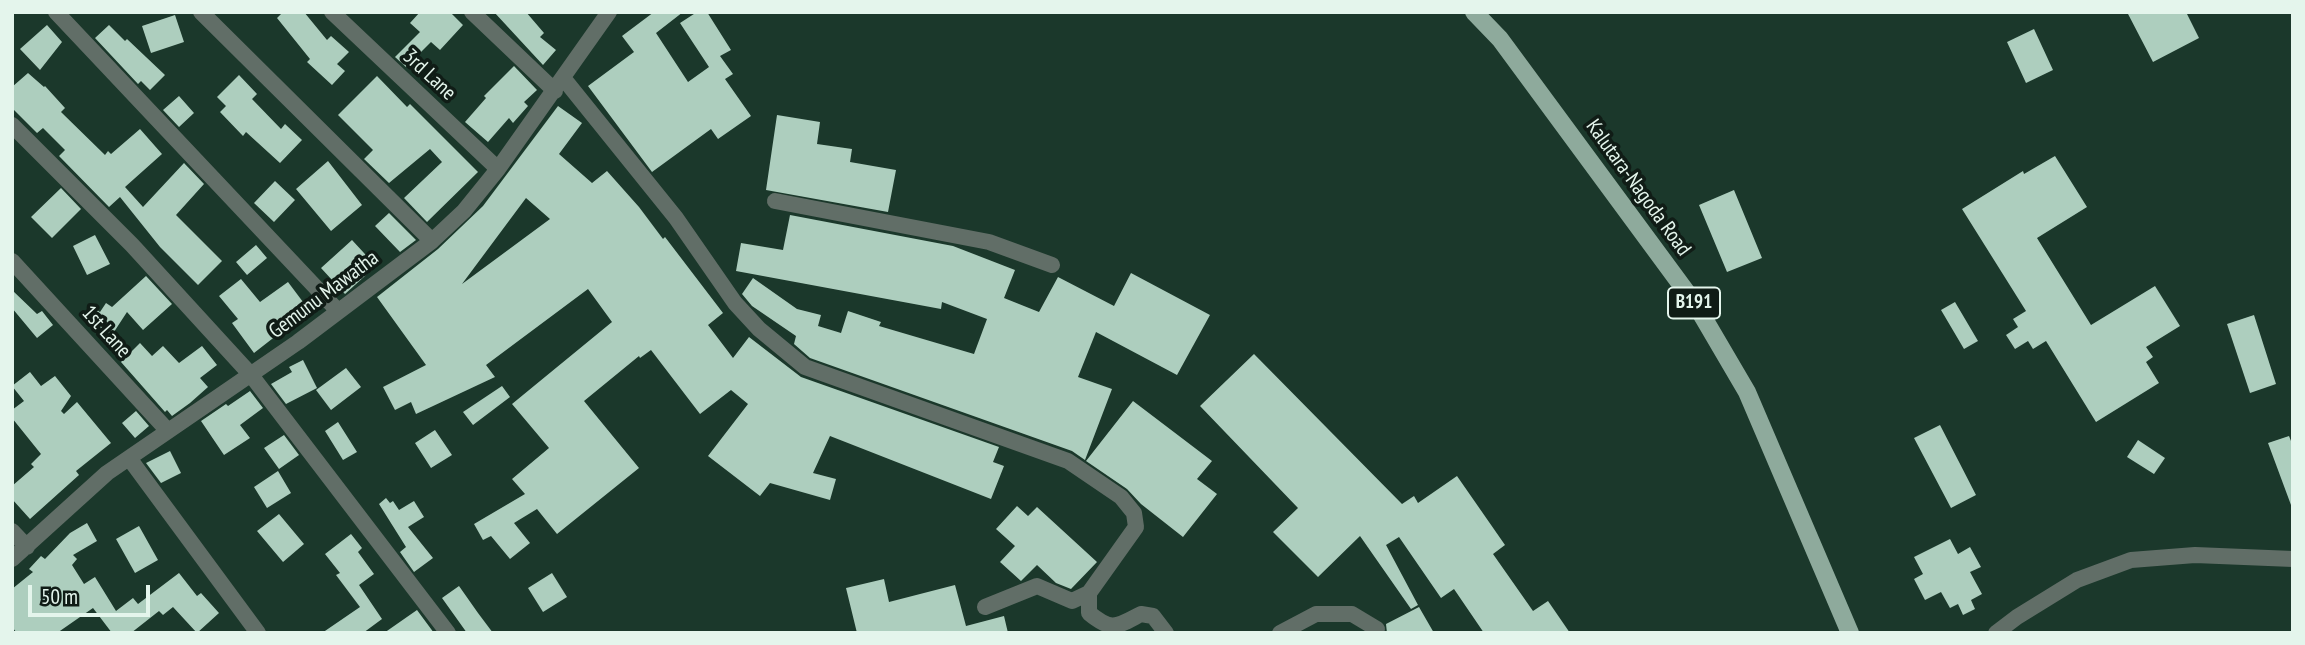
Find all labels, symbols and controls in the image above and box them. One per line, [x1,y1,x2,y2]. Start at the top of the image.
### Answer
street label: 3rd Lane [397,44,461,106]
street label: Kalutara-Nagoda Road [1580,115,1696,261]
street label: Gemunu Mawatha [264,246,384,344]
road number: B191 [1668,288,1720,318]
street label: 1st Lane [76,301,136,363]
scale bar [32,572,154,616]
text: 50 m [41,583,78,610]

